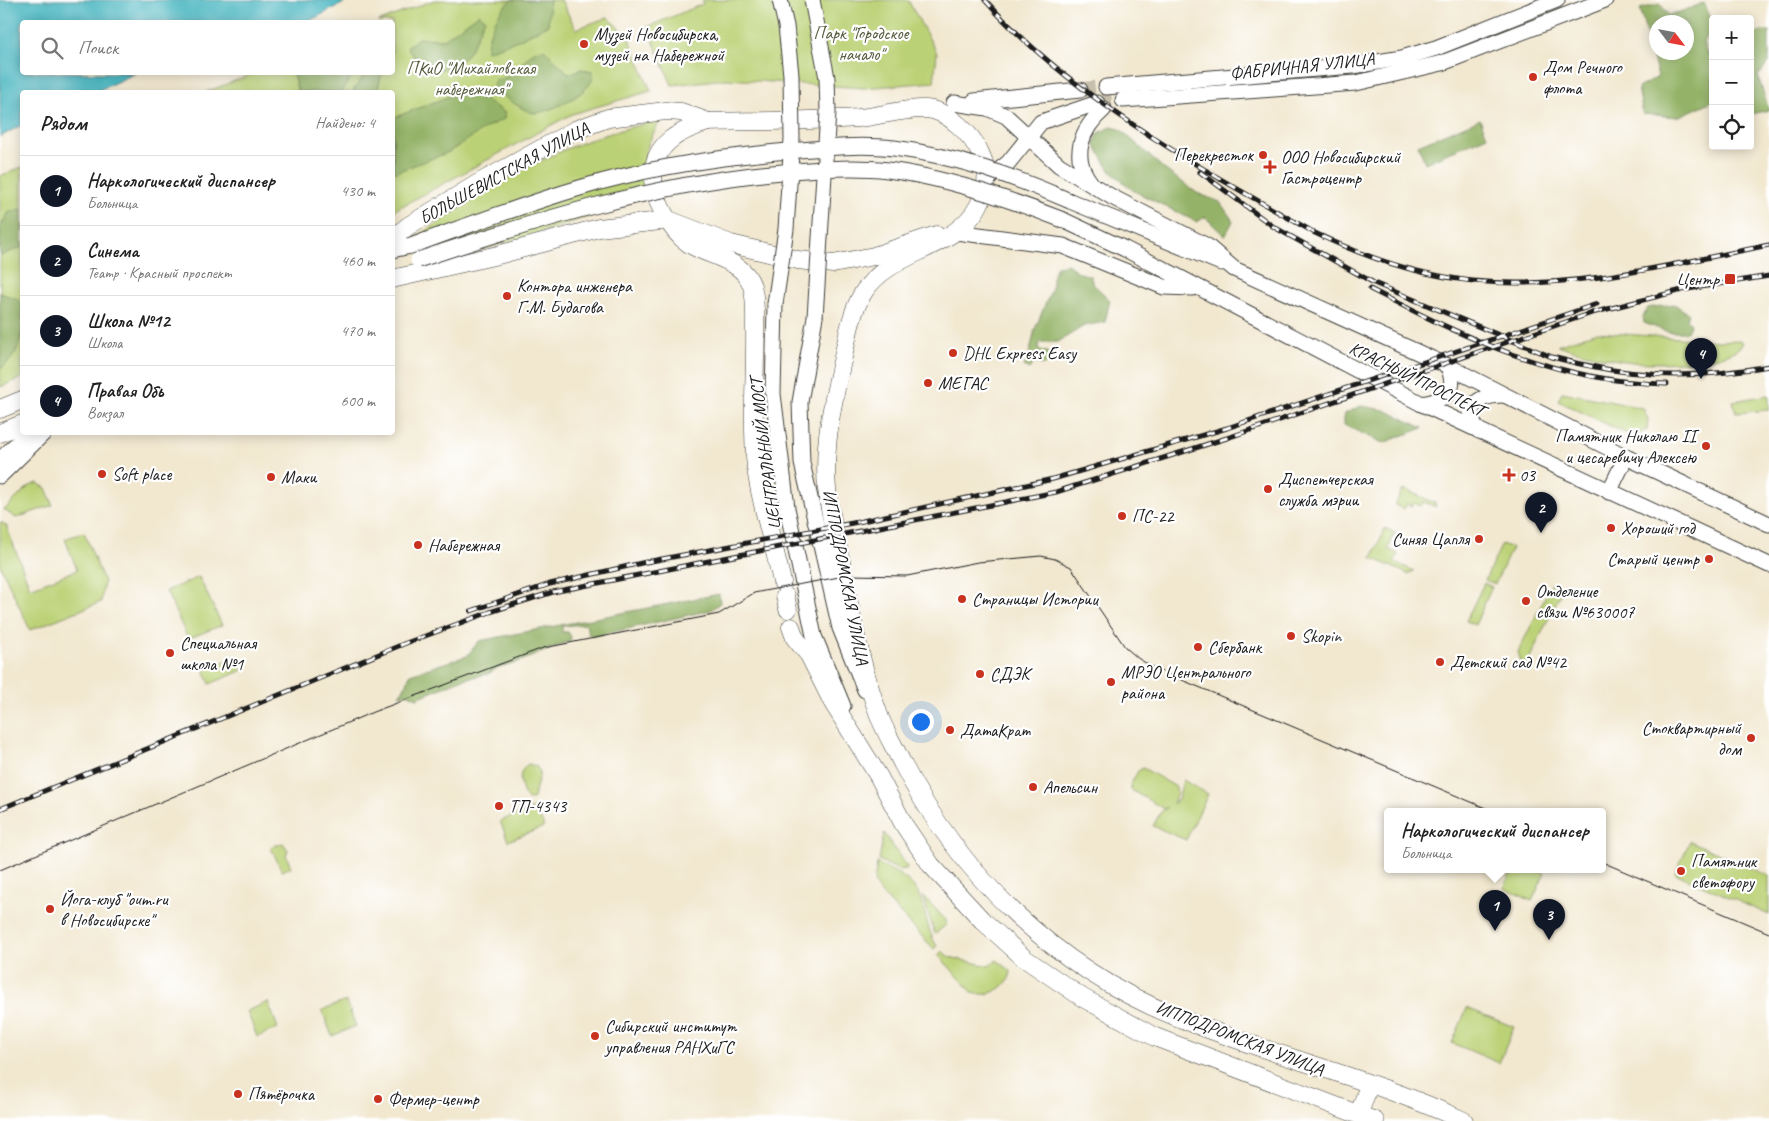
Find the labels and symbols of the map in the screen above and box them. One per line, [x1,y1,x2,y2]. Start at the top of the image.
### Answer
north arrow [1649,15,1694,60]
park label: Парк "Городское начало" [814,22,910,65]
place label: Музей Новосибирска, музей на Набережной [594,23,725,67]
marker: Музей Новосибирска, музей на Набережной [578,38,590,50]
street label: ФАБРИЧНАЯ УЛИЦА [1229,47,1376,85]
place label: Дом Речного флота [1543,56,1624,99]
park label: ПКиО "Михайловская набережная" [407,57,537,100]
marker: Дом Речного флота [1527,71,1539,83]
street label: БОЛЬШЕВИСТСКАЯ УЛИЦА [415,117,594,229]
place label: Перекресток [1174,144,1254,166]
place label: ООО Новосибирский Гастроцентр [1281,146,1402,189]
marker: Перекресток [1257,149,1269,161]
marker: ООО Новосибирский Гастроцентр [1263,160,1277,174]
place label: Центр [1676,268,1720,290]
marker: Центр [1723,272,1737,286]
place label: Контора инженера Г.М. Будагова [517,275,633,318]
marker: Контора инженера Г.М. Будагова [501,290,513,302]
street label: КРАСНЫЙ ПРОСПЕКТ [1346,337,1493,423]
pin: 4 [1685,338,1717,379]
place label: DHL Express Easy [963,342,1078,364]
marker: DHL Express Easy [947,347,959,359]
street label: ЦЕНТРАЛЬНЫЙ МОСТ [744,372,785,531]
place label: МЕГАС [938,372,990,394]
marker: МЕГАС [922,377,934,389]
place label: Памятник Николаю II и цесаревичу Алексею [1555,425,1700,468]
marker: Памятник Николаю II и цесаревичу Алексею [1700,440,1712,452]
place label: Soft place [112,463,173,485]
place label: 03 [1519,464,1537,486]
place label: Маки [281,466,317,488]
marker: Soft place [96,468,108,480]
place label: Диспетчерская служба мэрии [1278,468,1374,511]
marker: 03 [1503,469,1515,481]
marker: Маки [265,471,277,483]
marker: Диспетчерская служба мэрии [1262,483,1274,495]
street label: ИППОДРОМСКАЯ УЛИЦА [818,487,874,668]
pin: 2 [1525,492,1557,533]
place label: ПС-22 [1132,505,1176,527]
marker: ПС-22 [1116,510,1128,522]
place label: Хороший год [1621,517,1697,539]
marker: Хороший год [1605,522,1617,534]
place label: Синяя Цапля [1392,528,1470,550]
marker: Синяя Цапля [1473,533,1485,545]
place label: Набережная [428,534,500,556]
marker: Набережная [412,539,424,551]
place label: Старый центр [1607,548,1700,570]
marker: Старый центр [1703,553,1715,565]
place label: Отделение связи №630007 [1536,580,1635,623]
place label: Страницы Истории [972,588,1099,610]
marker: Страницы Истории [956,593,968,605]
marker: Отделение связи №630007 [1520,595,1532,607]
place label: Skopin [1301,625,1342,647]
marker: Skopin [1285,630,1297,642]
place label: Специальная школа №1 [180,632,257,675]
place label: Сбербанк [1208,636,1263,658]
marker: Сбербанк [1192,641,1204,653]
marker: Специальная школа №1 [164,647,176,659]
place label: Детский сад №42 [1450,651,1568,673]
marker: Детский сад №42 [1434,656,1446,668]
place label: МРЭО Центрального района [1121,661,1252,704]
place label: СДЭК [990,663,1033,685]
marker: СДЭК [974,668,986,680]
marker: МРЭО Центрального района [1105,676,1117,688]
your location [908,709,934,735]
place label: Стоквартирный дом [1642,717,1743,760]
place label: ДатаКрат [960,719,1031,741]
marker: ДатаКрат [944,724,956,736]
marker: Стоквартирный дом [1745,732,1757,744]
place label: Апельсин [1043,776,1099,798]
marker: Апельсин [1027,781,1039,793]
place label: ТП-4343 [509,795,568,817]
marker: ТП-4343 [493,800,505,812]
place label: Памятник светофору [1691,850,1759,893]
marker: Памятник светофору [1675,865,1687,877]
place label: Йога-клуб "oum.ru в Новосибирске" [60,888,169,931]
pin: 1 [1479,890,1511,931]
pin: 3 [1533,899,1565,940]
marker: Йога-клуб "oum.ru в Новосибирске" [44,903,56,915]
street label: ИППОДРОМСКАЯ УЛИЦА [1153,996,1328,1081]
place label: Сибирский институт управления РАНХиГС [604,1015,738,1058]
marker: Сибирский институт управления РАНХиГС [589,1030,601,1042]
place label: Пятёрочка [248,1083,316,1105]
marker: Пятёрочка [232,1088,244,1100]
place label: Фермер-центр [388,1088,480,1110]
marker: Фермер-центр [372,1093,384,1105]

